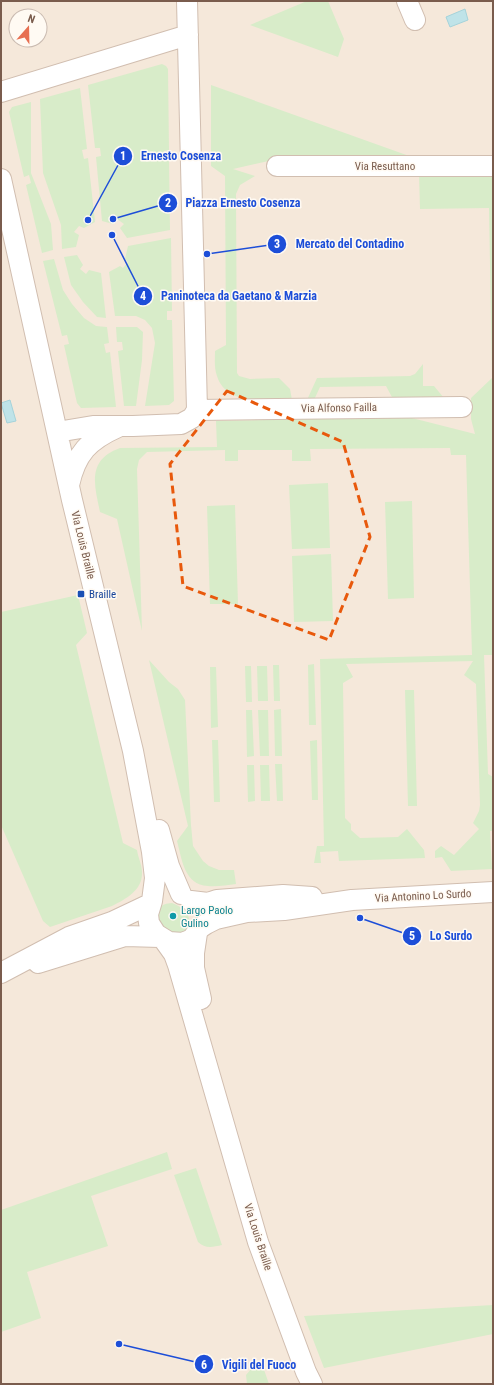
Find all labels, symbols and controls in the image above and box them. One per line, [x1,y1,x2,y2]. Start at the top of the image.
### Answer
north arrow [8,8,48,48]
text: N [26,12,37,26]
callout: Ernesto Cosenza [113,144,229,168]
text: 1 [120,149,126,163]
text: Ernesto Cosenza [141,149,221,163]
street label: Via Resuttano [355,160,416,173]
callout: Piazza Ernesto Cosenza [158,191,309,215]
text: 2 [165,196,171,210]
text: Piazza Ernesto Cosenza [186,196,301,210]
callout: Mercato del Contadino [267,232,412,256]
text: 3 [274,237,280,251]
text: Mercato del Contadino [296,237,404,251]
callout: Paninoteca da Gaetano & Marzia [133,284,325,308]
text: 4 [140,289,146,303]
text: Paninoteca da Gaetano & Marzia [161,289,317,303]
street label: Via Alfonso Failla [301,401,377,415]
street label: Via Louis Braille [68,510,98,580]
place label: Braille [89,588,116,601]
marker: Braille [76,589,86,599]
street label: Via Antonino Lo Surdo [374,887,472,905]
place label: Largo Paolo Gulino [181,904,234,930]
marker: Largo Paolo Gulino [168,911,178,921]
callout: Lo Surdo [402,924,480,948]
text: 5 [409,929,415,943]
text: Lo Surdo [430,929,472,943]
street label: Via Louis Braille [241,1202,275,1272]
callout: Vigili del Fuoco [194,1352,305,1376]
text: 6 [201,1358,207,1372]
text: Vigili del Fuoco [222,1358,296,1372]

